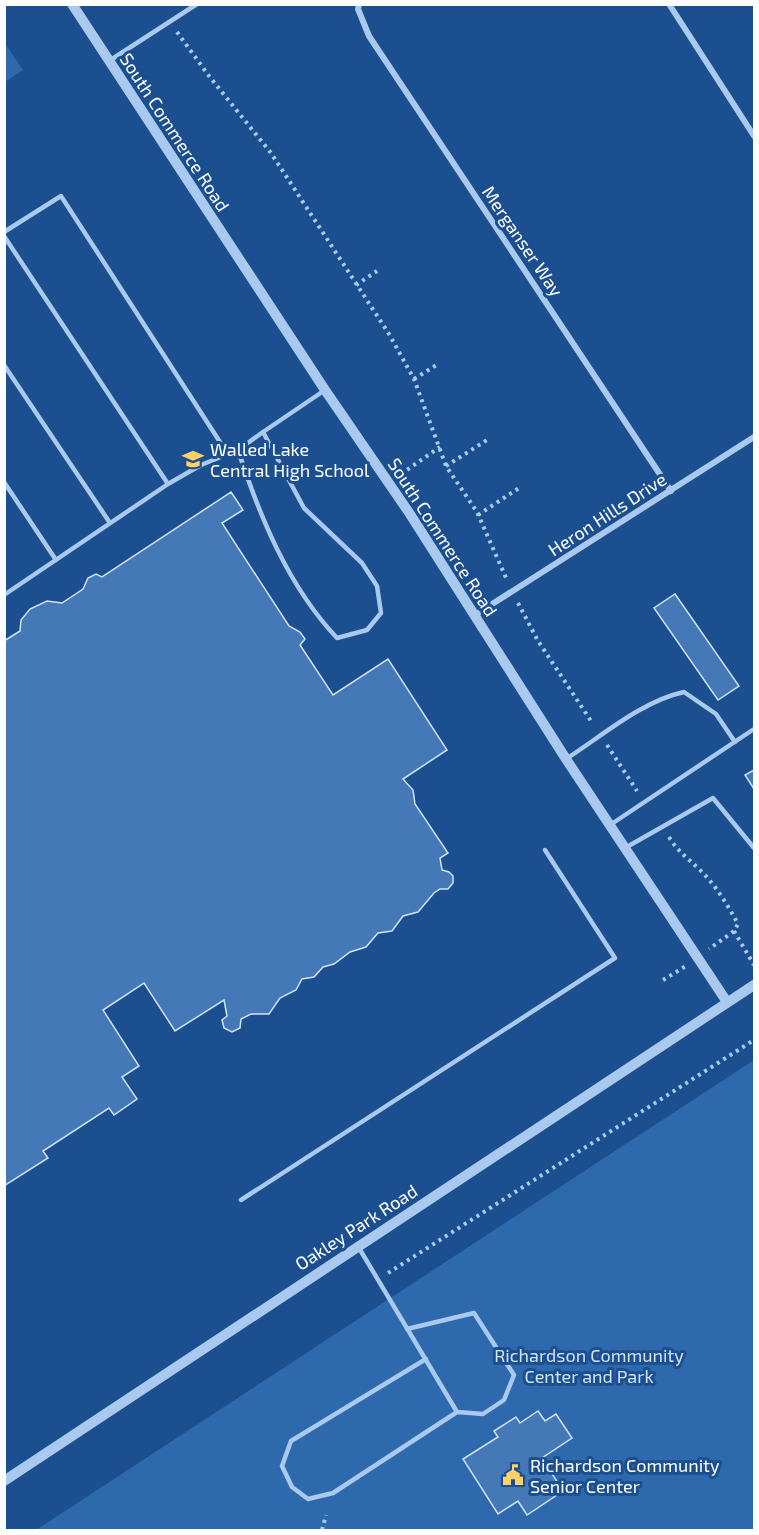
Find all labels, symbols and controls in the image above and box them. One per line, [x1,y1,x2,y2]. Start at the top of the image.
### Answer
street label: South Commerce Road [116,49,234,215]
street label: Merganser Way [478,182,568,301]
place label: Walled Lake Central High School [210,438,370,481]
school or university icon: Walled Lake Central High School [181,447,205,471]
street label: South Commerce Road [384,454,502,620]
street label: Heron Hills Drive [544,468,670,560]
street label: Oakley Park Road [291,1179,421,1275]
park label: Richardson Community Center and Park [494,1344,684,1387]
place label: Richardson Community Senior Center [530,1454,720,1497]
public building icon: Richardson Community Senior Center [501,1463,525,1487]

